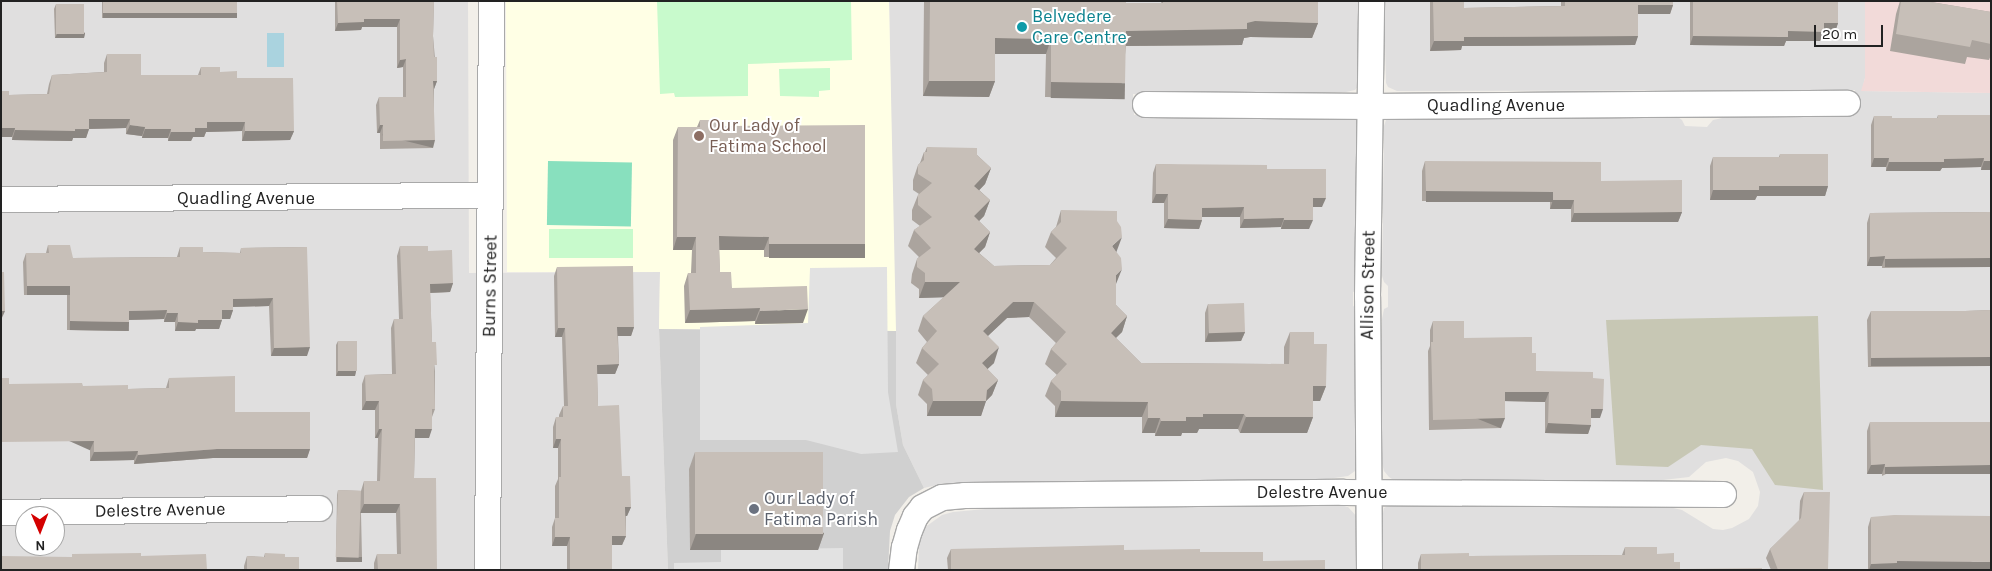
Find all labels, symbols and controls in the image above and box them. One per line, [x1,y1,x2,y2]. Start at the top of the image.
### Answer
place label: Belvedere Care Centre [1032,6,1127,48]
scale bar [1817,15,1886,47]
marker: Belvedere Care Centre [1016,21,1028,33]
text: 20 m [1822,25,1857,43]
street label: Quadling Avenue [1427,94,1565,116]
place label: Our Lady of Fatima School [709,115,827,158]
marker: Our Lady of Fatima School [693,130,705,142]
street label: Quadling Avenue [177,187,315,209]
street label: Allison Street [1356,230,1380,340]
street label: Burns Street [478,235,502,337]
street label: Delestre Avenue [1257,481,1387,503]
place label: Our Lady of Fatima Parish [764,488,878,530]
street label: Delestre Avenue [94,498,226,522]
marker: Our Lady of Fatima Parish [748,503,760,515]
north arrow [15,506,65,556]
text: N [35,537,45,554]

